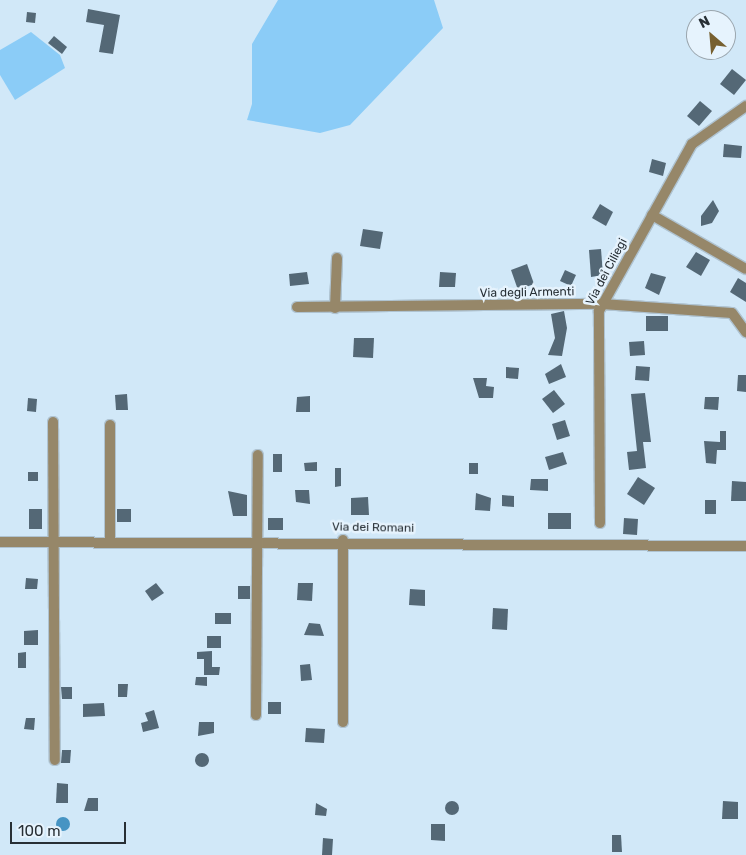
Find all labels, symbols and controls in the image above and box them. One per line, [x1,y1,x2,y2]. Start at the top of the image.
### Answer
north arrow [686,10,736,60]
text: N [696,12,713,32]
street label: Via dei Ciliegi [583,236,631,308]
street label: Via degli Armenti [479,285,575,301]
street label: Via dei Romani [332,520,414,536]
scale bar [12,812,129,844]
text: 100 m [18,822,60,840]

